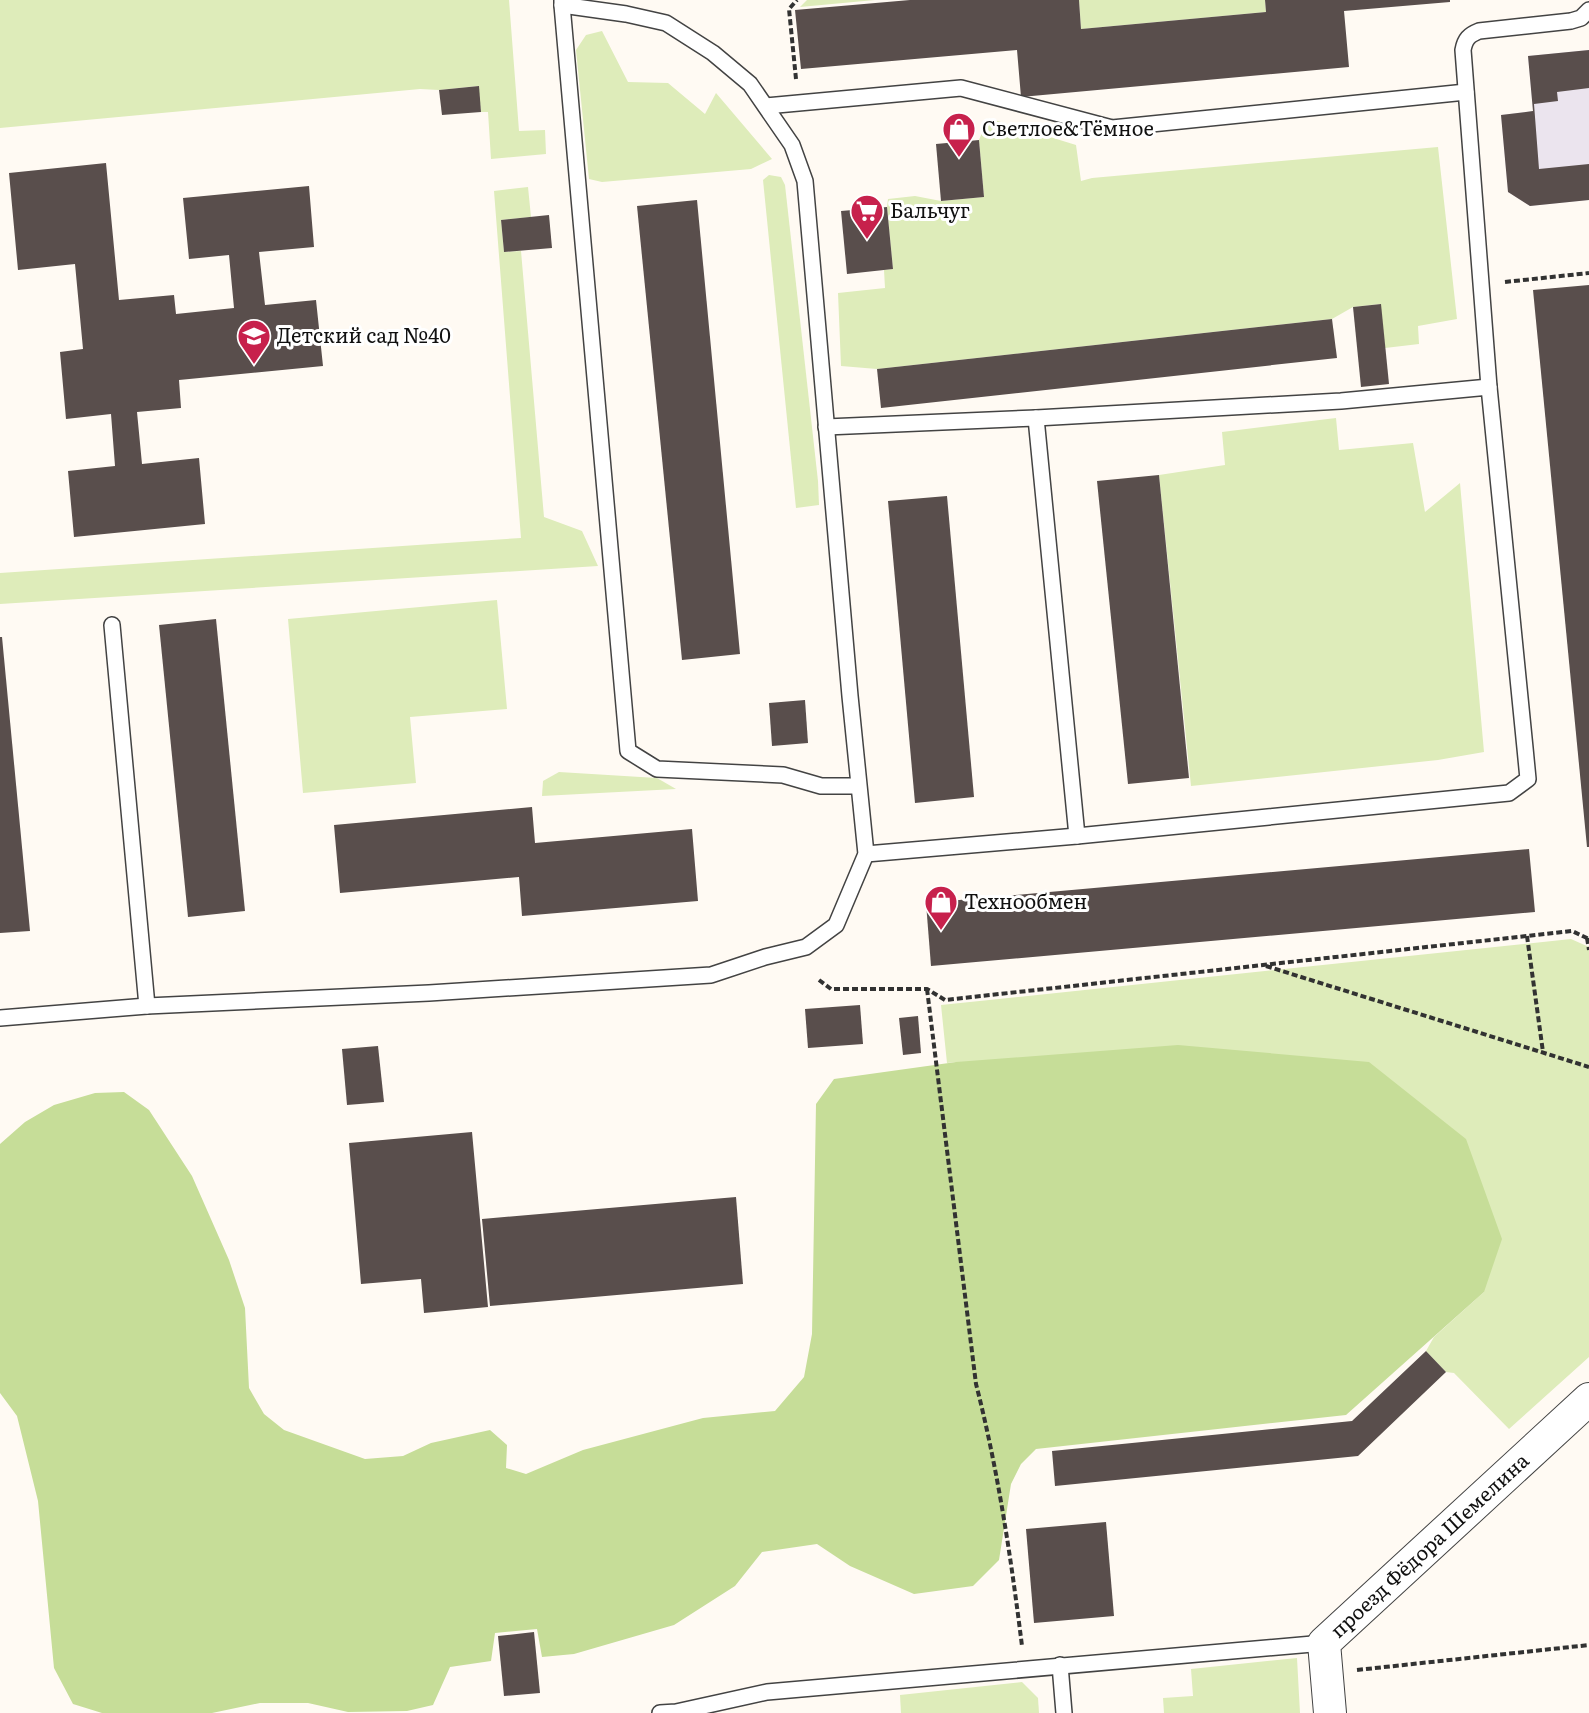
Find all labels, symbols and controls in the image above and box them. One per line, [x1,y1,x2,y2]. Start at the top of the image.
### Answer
shop icon: Светлое&Тёмное [941,111,977,158]
place label: Светлое&Тёмное [982,112,1154,142]
supermarket icon: Бальчуг [849,193,885,240]
place label: Бальчуг [890,194,970,224]
school or university icon: Детский сад №40 [236,318,272,365]
place label: Детский сад №40 [277,319,451,349]
shop icon: Технообмен [923,884,959,931]
place label: Технообмен [964,885,1087,915]
street label: проезд Фёдора Шемелина [1322,1445,1535,1644]

